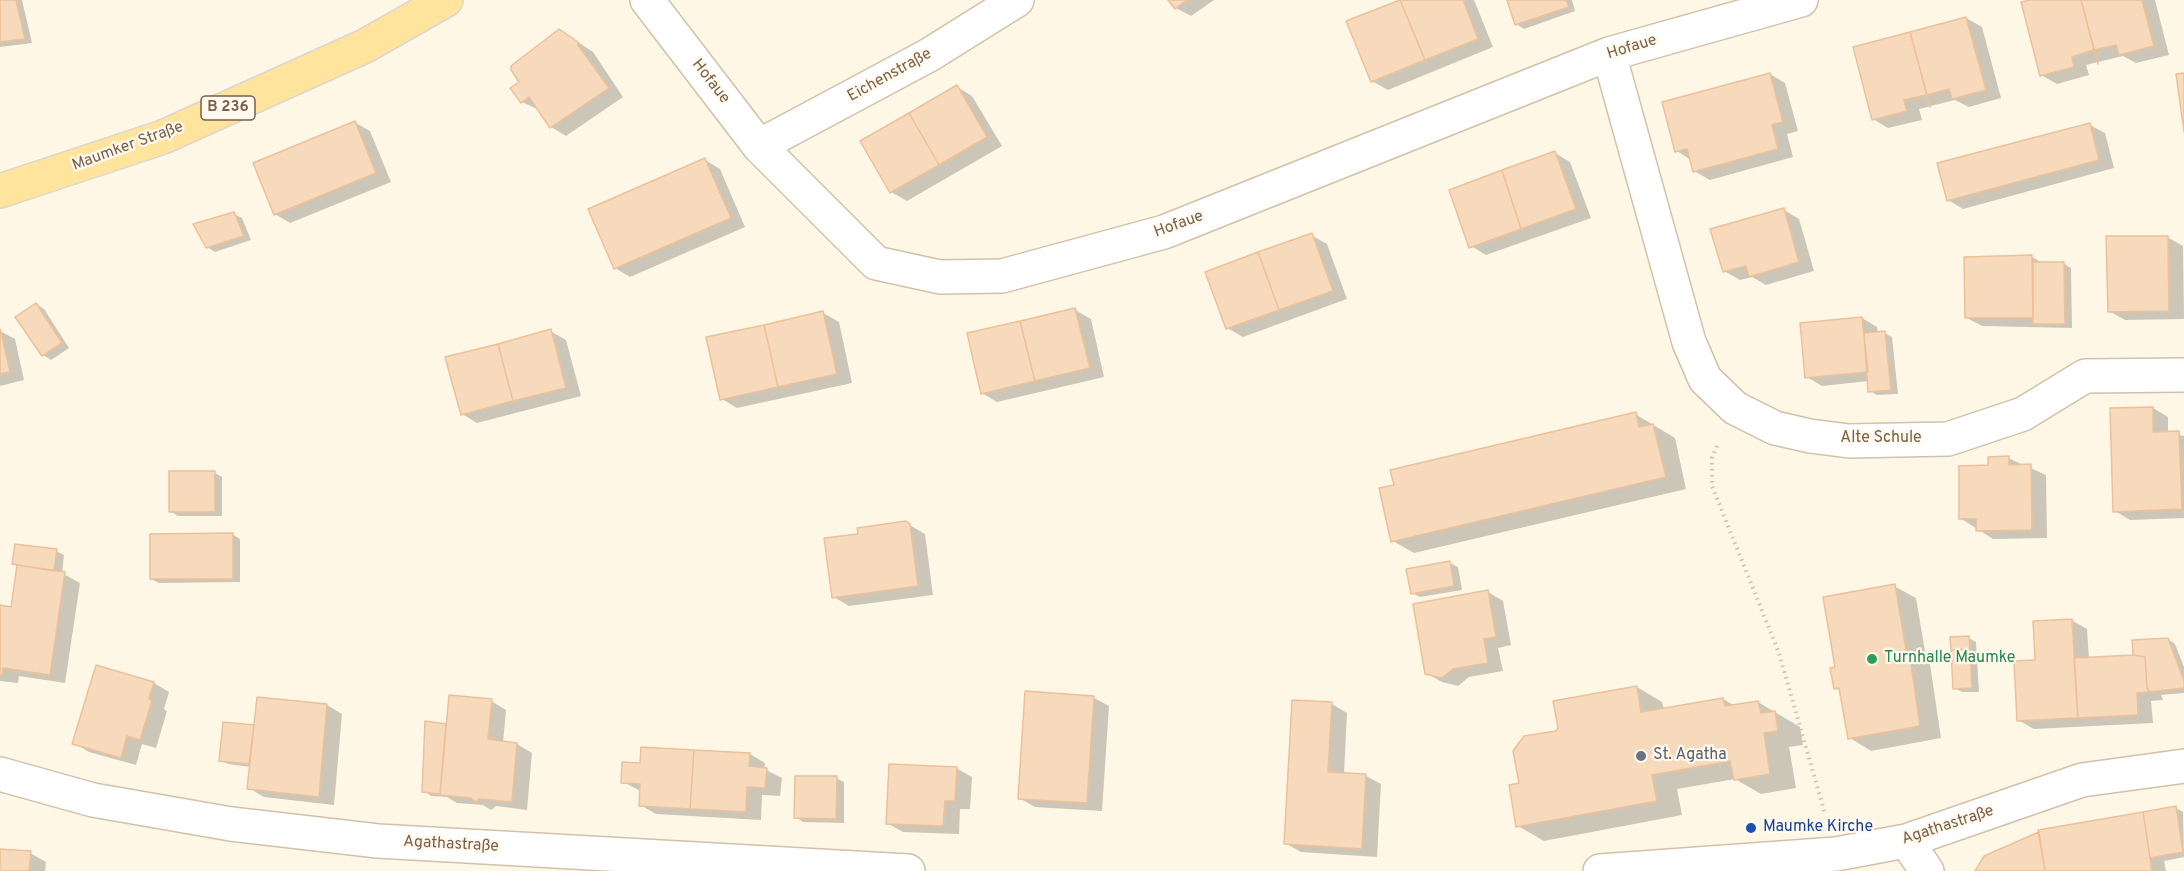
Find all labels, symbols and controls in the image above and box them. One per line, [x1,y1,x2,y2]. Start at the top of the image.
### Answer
street label: Hofaue [1605,31,1659,65]
street label: Eichenstraße [845,45,935,107]
street label: Hofaue [687,56,733,108]
road number: B 236 [201,96,255,120]
street label: Maumker Straße [70,118,186,176]
street label: Hofaue [1152,207,1206,243]
street label: Alte Schule [1840,429,1922,449]
place label: Turnhalle Maumke [1884,649,2015,669]
marker: Turnhalle Maumke [1865,652,1879,666]
place label: St. Agatha [1653,746,1727,766]
marker: St. Agatha [1634,749,1648,763]
street label: Agathastraße [1900,802,1996,850]
place label: Maumke Kirche [1763,818,1873,838]
marker: Maumke Kirche [1744,821,1758,835]
street label: Agathastraße [403,833,499,857]

